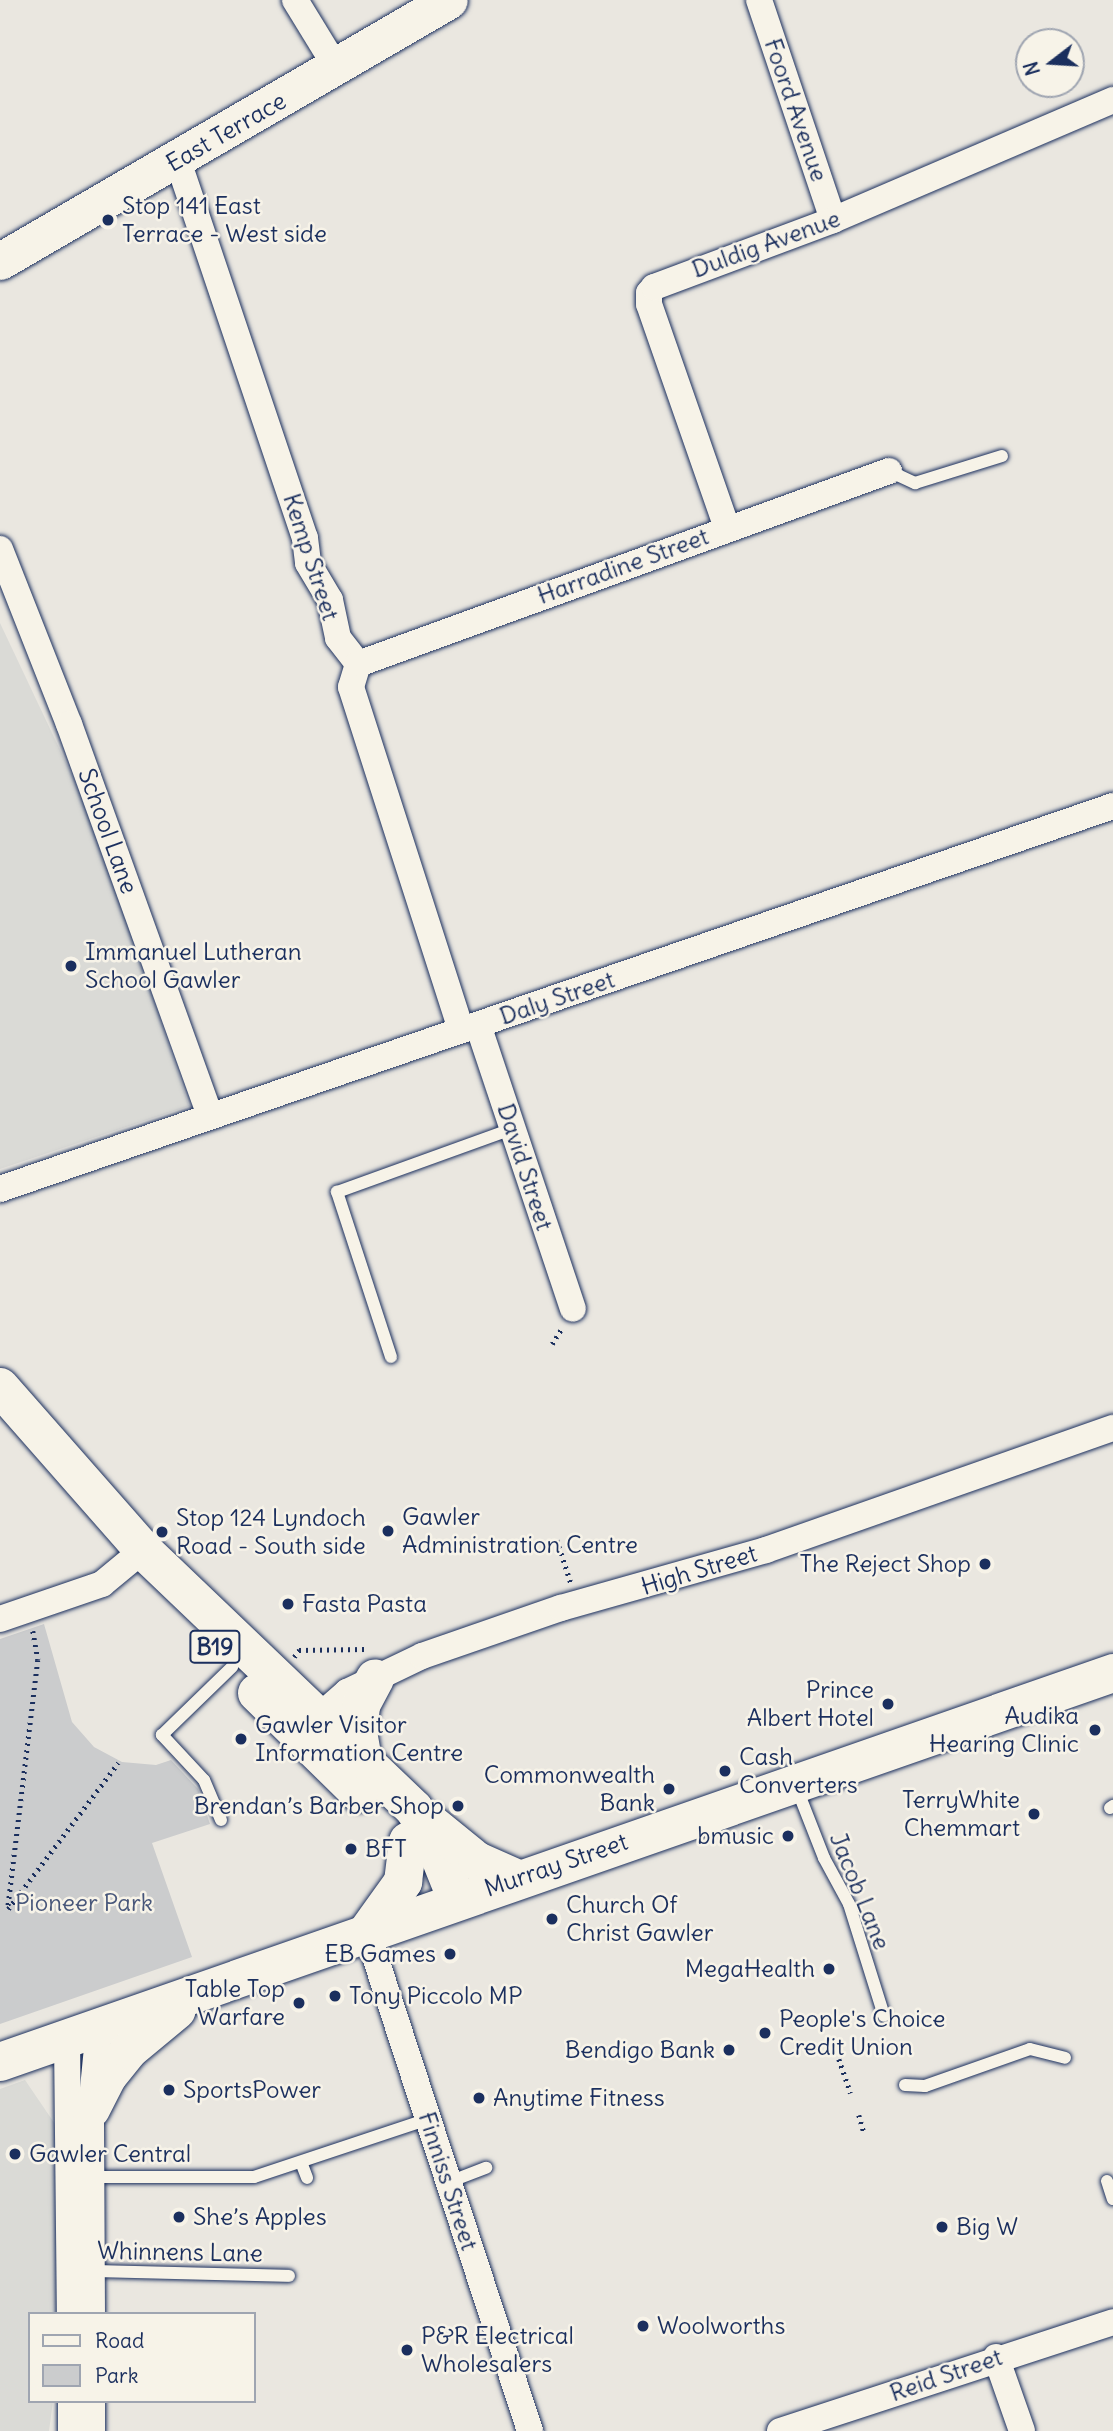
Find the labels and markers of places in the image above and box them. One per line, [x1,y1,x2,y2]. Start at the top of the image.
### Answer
place label: Stop 141 East Terrace - West side [122,192,327,248]
marker: Stop 141 East Terrace - West side [100,212,116,228]
place label: Immanuel Lutheran School Gawler [85,938,302,994]
marker: Immanuel Lutheran School Gawler [63,958,79,974]
place label: Gawler Administration Centre [402,1503,638,1559]
place label: Stop 124 Lyndoch Road - South side [176,1504,366,1560]
marker: Gawler Administration Centre [380,1523,396,1539]
marker: Stop 124 Lyndoch Road - South side [154,1524,170,1540]
place label: The Reject Shop [800,1550,971,1578]
marker: The Reject Shop [977,1556,993,1572]
place label: Fasta Pasta [302,1590,427,1618]
marker: Fasta Pasta [280,1596,296,1612]
place label: Prince Albert Hotel [747,1676,874,1732]
marker: Prince Albert Hotel [880,1696,896,1712]
place label: Audika Hearing Clinic [929,1702,1079,1758]
place label: Gawler Visitor Information Centre [255,1711,463,1767]
marker: Audika Hearing Clinic [1085,1720,1105,1740]
marker: Gawler Visitor Information Centre [233,1731,249,1747]
place label: Cash Converters [739,1743,858,1799]
place label: Commonwealth Bank [484,1761,655,1817]
marker: Cash Converters [717,1763,733,1779]
marker: Commonwealth Bank [661,1781,677,1797]
place label: TerryWhite Chemmart [902,1786,1020,1842]
place label: Brendan’s Barber Shop [194,1792,444,1820]
marker: Brendan’s Barber Shop [450,1798,466,1814]
marker: TerryWhite Chemmart [1026,1806,1042,1822]
place label: bmusic [697,1822,774,1850]
marker: bmusic [780,1828,796,1844]
place label: BFT [365,1835,407,1863]
marker: BFT [343,1841,359,1857]
place label: Church Of Christ Gawler [566,1891,714,1947]
marker: Church Of Christ Gawler [544,1911,560,1927]
place label: EB Games [325,1940,436,1968]
marker: EB Games [442,1946,458,1962]
place label: MegaHealth [685,1955,815,1983]
marker: MegaHealth [821,1961,837,1977]
place label: Table Top Warfare [185,1975,285,2031]
place label: Tony Piccolo MP [349,1982,522,2010]
marker: Tony Piccolo MP [327,1988,343,2004]
marker: Table Top Warfare [291,1995,307,2011]
place label: People's Choice Credit Union [779,2005,945,2061]
marker: People's Choice Credit Union [757,2025,773,2041]
place label: Bendigo Bank [565,2036,715,2064]
marker: Bendigo Bank [721,2042,737,2058]
place label: SportsPower [183,2076,321,2104]
marker: SportsPower [161,2082,177,2098]
place label: Anytime Fitness [493,2084,665,2112]
marker: Anytime Fitness [471,2090,487,2106]
place label: Gawler Central [29,2140,191,2168]
marker: Gawler Central [7,2146,23,2162]
place label: She’s Apples [193,2203,327,2231]
marker: She’s Apples [171,2209,187,2225]
place label: Big W [956,2213,1018,2241]
marker: Big W [934,2219,950,2235]
place label: Woolworths [657,2312,785,2340]
marker: Woolworths [635,2318,651,2334]
place label: P&R Electrical Wholesalers [421,2322,574,2378]
marker: P&R Electrical Wholesalers [399,2342,415,2358]

